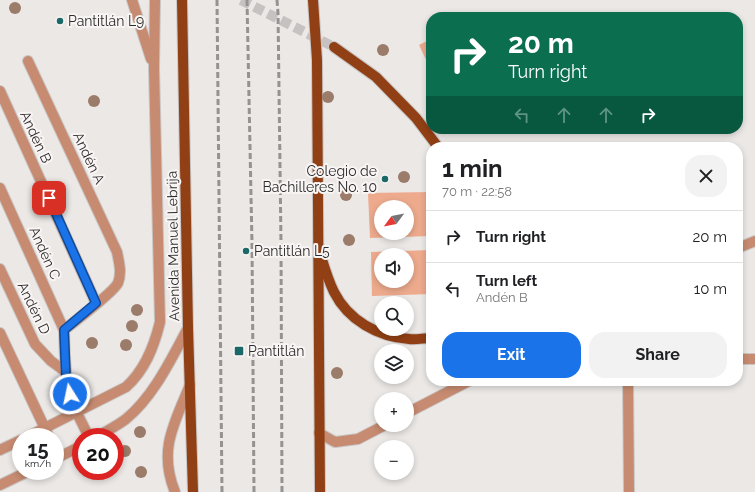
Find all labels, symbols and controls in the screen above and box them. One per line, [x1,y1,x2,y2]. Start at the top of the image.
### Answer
place label: Pantitlán L9 [68,13,144,29]
marker: Pantitlán L9 [55,16,65,26]
text: 20 m [508,27,574,60]
icon: right [442,28,494,80]
text: Turn right [508,61,587,82]
icon: left [511,104,533,126]
icon: ahead [553,104,575,126]
icon: ahead [595,104,617,126]
icon: right [637,104,659,126]
street label: Andén B [17,108,55,166]
street label: Andén A [70,130,108,187]
text: 1 min [442,154,503,183]
button: close [685,155,727,197]
place label: Colegio de Bachilleres No. 10 [263,163,377,195]
street label: Avenida Manuel Lebrija [164,171,182,321]
marker: Colegio de Bachilleres No. 10 [380,174,390,184]
pin [32,181,66,215]
text: 70 m · 22:58 [442,184,512,199]
icon: arrive [38,187,60,209]
north arrow [374,200,414,240]
map controls [374,200,414,480]
street label: Andén C [26,224,64,282]
icon: right [442,226,464,248]
text: Turn right [476,228,546,246]
text: 20 m [692,228,727,246]
place label: Pantitlán L5 [254,243,330,259]
marker: Pantitlán L5 [241,246,251,256]
button: sound [374,248,414,288]
text: Turn left [476,272,537,290]
icon: left [442,278,464,300]
street label: Andén D [14,279,54,337]
text: 10 m [694,280,727,298]
text: Andén B [476,290,528,305]
button: search [374,296,414,336]
button: Exit [442,332,581,378]
button: Share [589,332,727,378]
place label: Pantitlán [248,343,304,359]
button: layers [374,344,414,384]
marker: Pantitlán [233,345,245,357]
position arrow [49,373,91,415]
button: + [374,392,414,432]
speed limit sign: 20 [72,428,124,480]
text: 15 [28,437,48,461]
button: − [374,440,414,480]
text: km/h [25,458,51,469]

